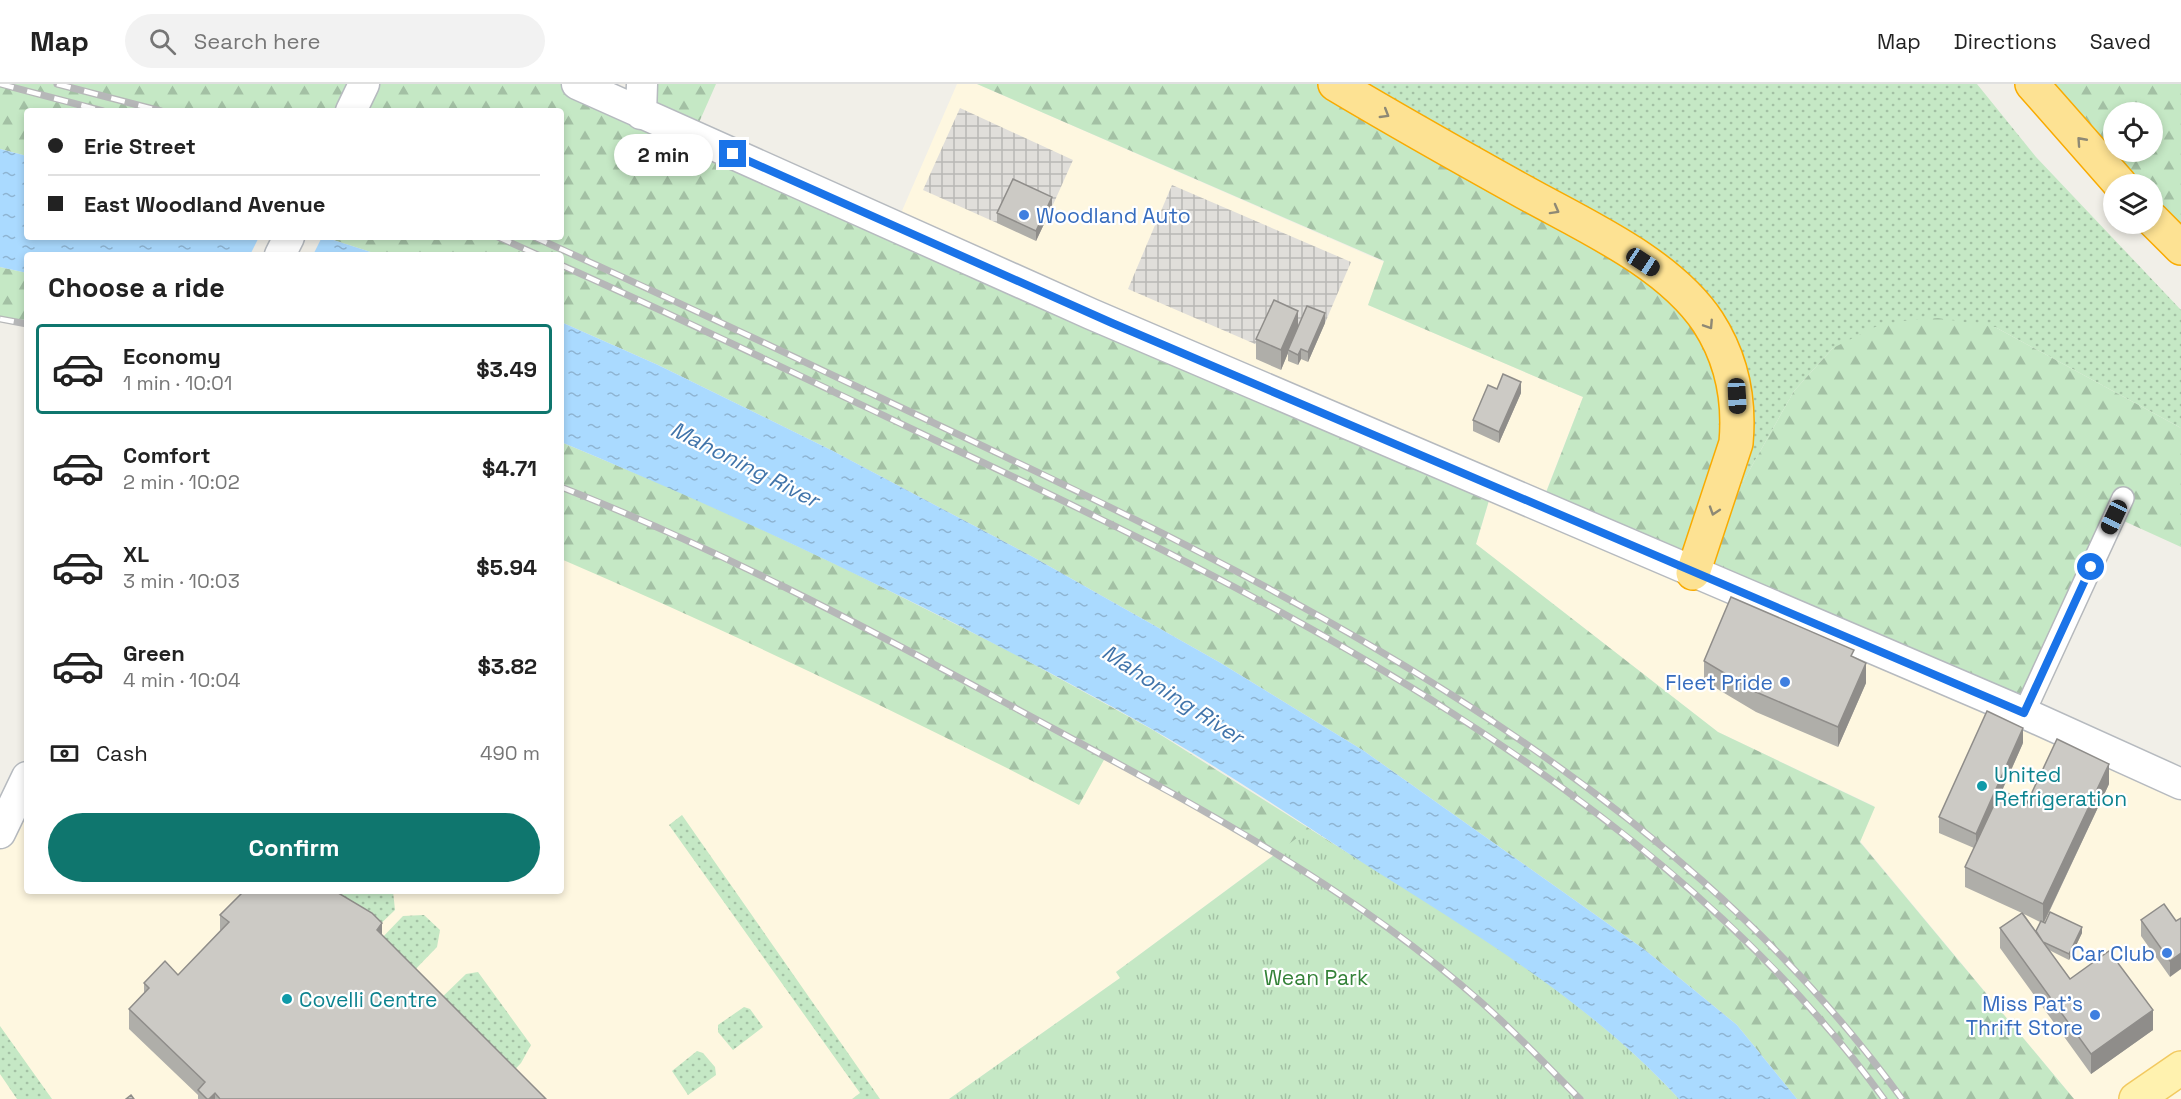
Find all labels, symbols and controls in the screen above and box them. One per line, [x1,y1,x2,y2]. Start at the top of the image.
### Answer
search box [125,14,545,68]
text: Map [30,23,89,59]
icon: search [146,25,179,58]
text: Search here [194,27,321,55]
text: Map [1877,28,1921,55]
text: Directions [1954,28,2057,55]
text: Saved [2090,28,2151,55]
map controls [2103,102,2163,234]
button: locate [2103,102,2163,162]
one-way arrow [1379,107,1389,119]
text: Erie Street [84,132,196,160]
callout: 2 min [613,133,712,175]
one-way arrow [2077,137,2088,148]
route end [719,140,746,167]
text: 2 min [638,142,689,168]
button: layers [2103,174,2163,234]
text: East Woodland Avenue [84,190,325,218]
place label: Woodland Auto [1036,202,1191,229]
one-way arrow [1549,202,1559,214]
marker: Woodland Auto [1017,208,1031,222]
car [1623,245,1663,279]
text: Choose a ride [48,270,225,305]
one-way arrow [1702,319,1713,330]
icon: car [51,342,105,396]
text: Economy [123,342,221,370]
text: $3.49 [476,355,537,383]
text: 1 min · 10:01 [123,370,232,396]
car [1727,378,1747,414]
water label: Mahoning River [666,415,826,515]
icon: car [51,441,105,495]
text: Comfort [123,441,211,469]
text: $4.71 [482,454,537,482]
text: 2 min · 10:02 [123,469,240,495]
car [2098,497,2130,537]
one-way arrow [1709,505,1721,516]
icon: car [51,540,105,594]
text: XL [123,540,149,568]
text: $5.94 [476,553,537,581]
route start [2077,553,2104,580]
text: 3 min · 10:03 [123,568,240,594]
water label: Mahoning River [1097,638,1251,752]
icon: car [51,639,105,693]
text: Green [123,639,185,667]
text: $3.82 [477,652,537,680]
text: 4 min · 10:04 [123,667,241,693]
place label: Fleet Pride [1665,669,1773,696]
marker: Fleet Pride [1778,675,1792,689]
icon: cash [48,737,81,770]
text: Cash [96,739,148,767]
text: 490 m [480,740,540,766]
place label: United Refrigeration [1994,761,2127,812]
marker: United Refrigeration [1975,779,1989,793]
button: Confirm [48,813,540,882]
place label: Car Club [2071,940,2155,967]
marker: Car Club [2160,946,2174,960]
park label: Wean Park [1264,964,1368,991]
place label: Covelli Centre [299,986,437,1013]
place label: Miss Pat's Thrift Store [1966,990,2083,1041]
marker: Covelli Centre [280,992,294,1006]
marker: Miss Pat's Thrift Store [2088,1008,2102,1022]

